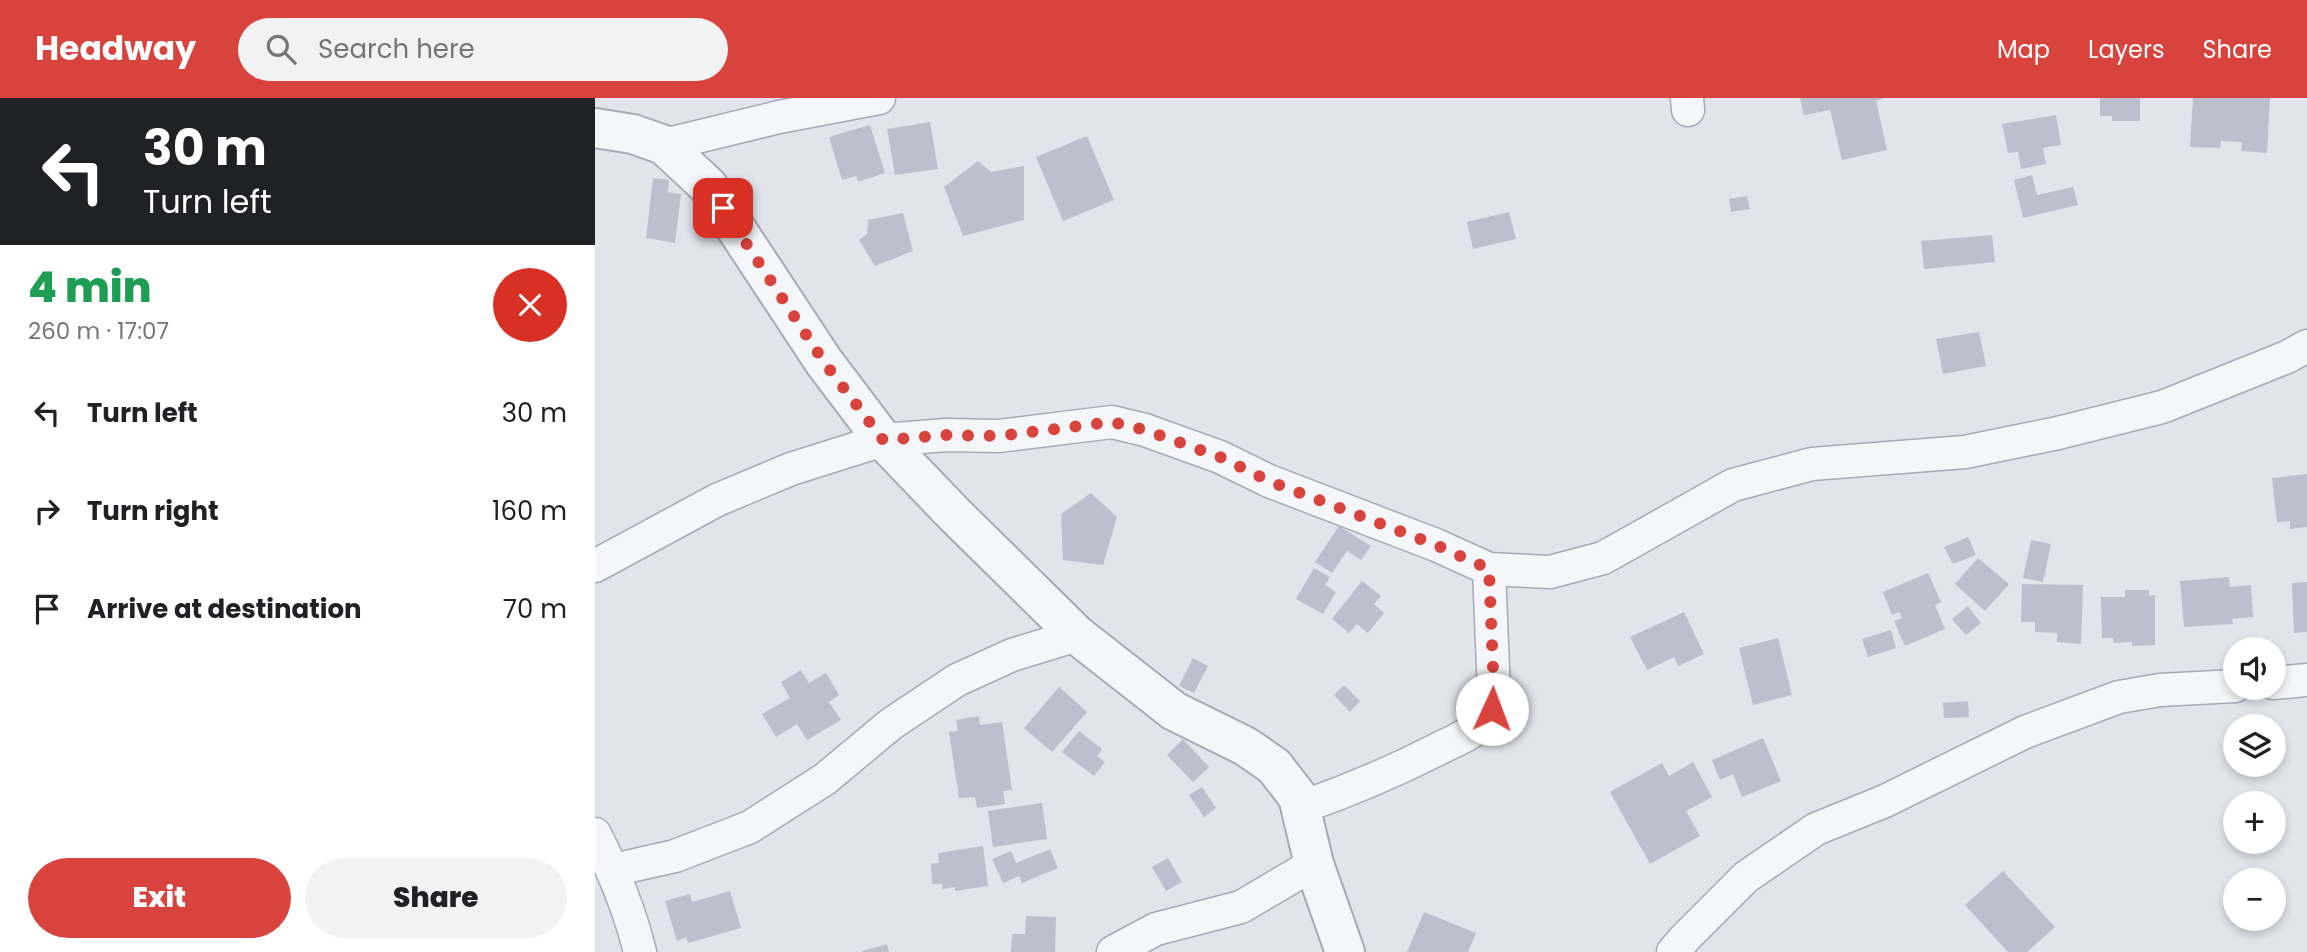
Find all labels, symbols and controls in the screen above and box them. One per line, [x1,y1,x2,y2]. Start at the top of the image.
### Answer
search box [238,18,728,81]
text: Headway [35,25,196,72]
icon: search [262,30,300,68]
text: Search here [318,31,475,67]
text: Map [1997,33,2050,66]
text: Layers [2088,33,2164,66]
text: Share [2202,33,2272,66]
text: 30 m [143,114,267,182]
icon: left [28,126,119,217]
pin [693,178,753,238]
text: Turn left [143,179,272,224]
icon: arrive [704,189,742,227]
text: 4 min [28,258,152,317]
button: close [493,268,567,342]
text: 260 m · 17:07 [28,315,169,347]
icon: left [28,394,66,432]
text: Turn left [87,395,198,431]
text: 30 m [502,395,567,431]
icon: right [28,492,66,530]
text: Turn right [87,493,219,529]
text: 160 m [492,493,567,529]
icon: arrive [28,590,66,628]
text: Arrive at destination [87,591,362,627]
text: 70 m [503,591,567,627]
map controls [2223,637,2286,931]
button: sound [2223,637,2286,700]
position arrow [1455,672,1529,746]
button: layers [2223,714,2286,777]
button: + [2223,791,2286,854]
button: Exit [28,858,291,938]
button: Share [305,858,567,938]
button: − [2223,868,2286,931]

